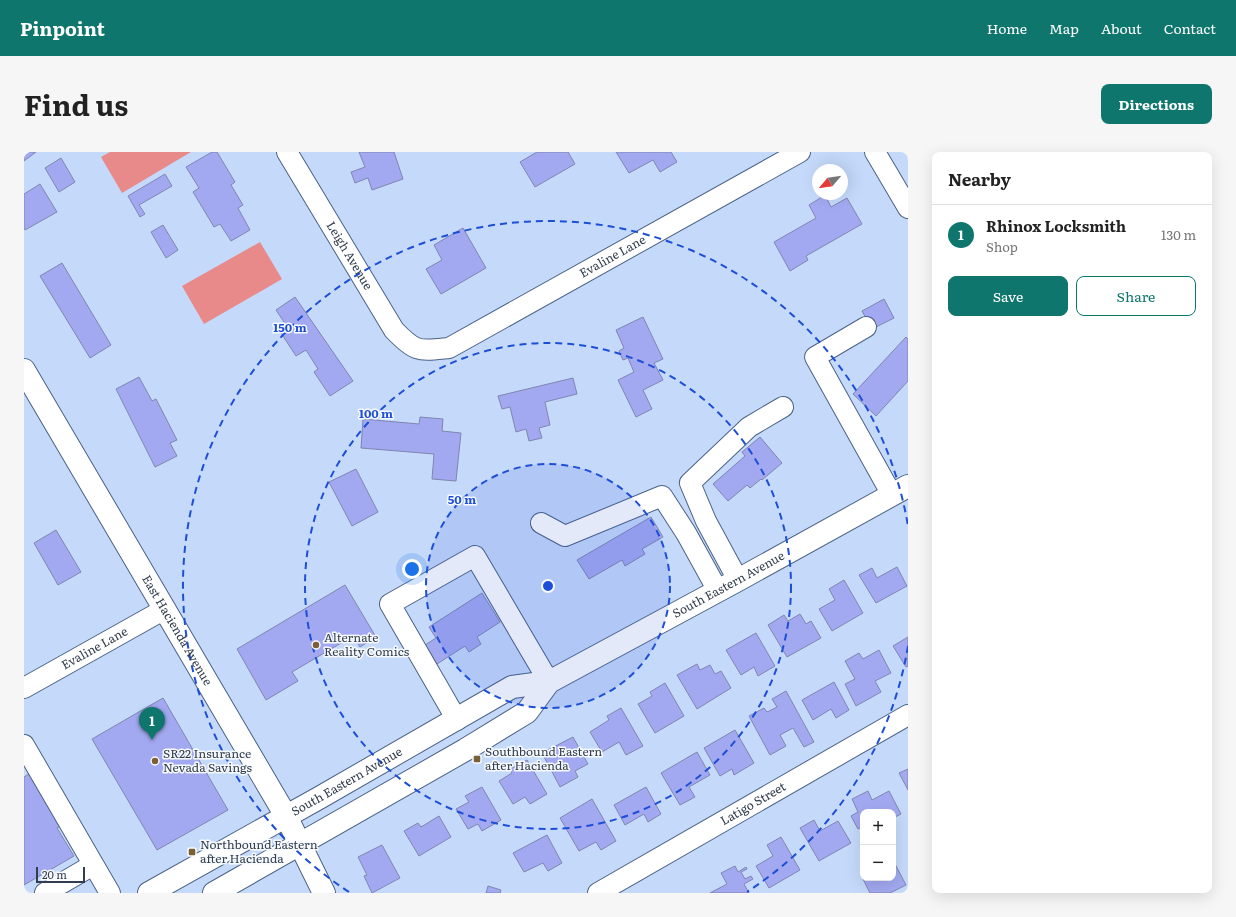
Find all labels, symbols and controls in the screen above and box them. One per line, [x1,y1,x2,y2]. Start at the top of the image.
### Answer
text: Pinpoint [20,14,105,42]
text: Home [987,18,1027,38]
text: Map [1049,18,1079,38]
text: About [1101,18,1142,38]
text: Contact [1164,18,1216,38]
text: Find us [24,83,128,125]
button: Directions [1101,84,1212,124]
north arrow [812,164,848,200]
text: Nearby [948,166,1011,191]
text: Rhinox Locksmith [986,214,1126,237]
street label: Leigh Avenue [323,218,378,293]
text: 1 [958,225,964,244]
text: 130 m [1161,225,1196,244]
street label: Evaline Lane [576,230,649,281]
text: Shop [986,237,1018,256]
button: Save [948,276,1068,316]
button: Share [1076,276,1196,316]
text: 150 m [273,318,307,336]
text: 100 m [359,404,393,422]
text: 50 m [448,490,476,508]
street label: South Eastern Avenue [669,546,787,622]
your location [402,559,422,579]
street label: East Hacienda Avenue [138,571,217,689]
centre of rings [541,579,555,593]
street label: Evaline Lane [58,622,131,673]
place label: Alternate Reality Comics [324,628,410,660]
marker: Alternate Reality Comics [311,640,321,650]
pin: 1 [139,707,165,740]
street label: South Eastern Avenue [288,742,405,820]
place label: Southbound Eastern after Hacienda [485,742,602,774]
place label: SR22 Insurance Nevada Savings [163,744,253,776]
marker: Southbound Eastern after Hacienda [472,754,482,764]
marker: SR22 Insurance Nevada Savings [150,756,160,766]
street label: Latigo Street [717,777,789,829]
map controls [860,809,896,881]
button: + [860,809,896,845]
place label: Northbound Eastern after Hacienda [200,835,318,867]
button: − [860,845,896,881]
marker: Northbound Eastern after Hacienda [187,847,197,857]
scale bar [36,865,85,884]
text: 20 m [42,866,67,882]

